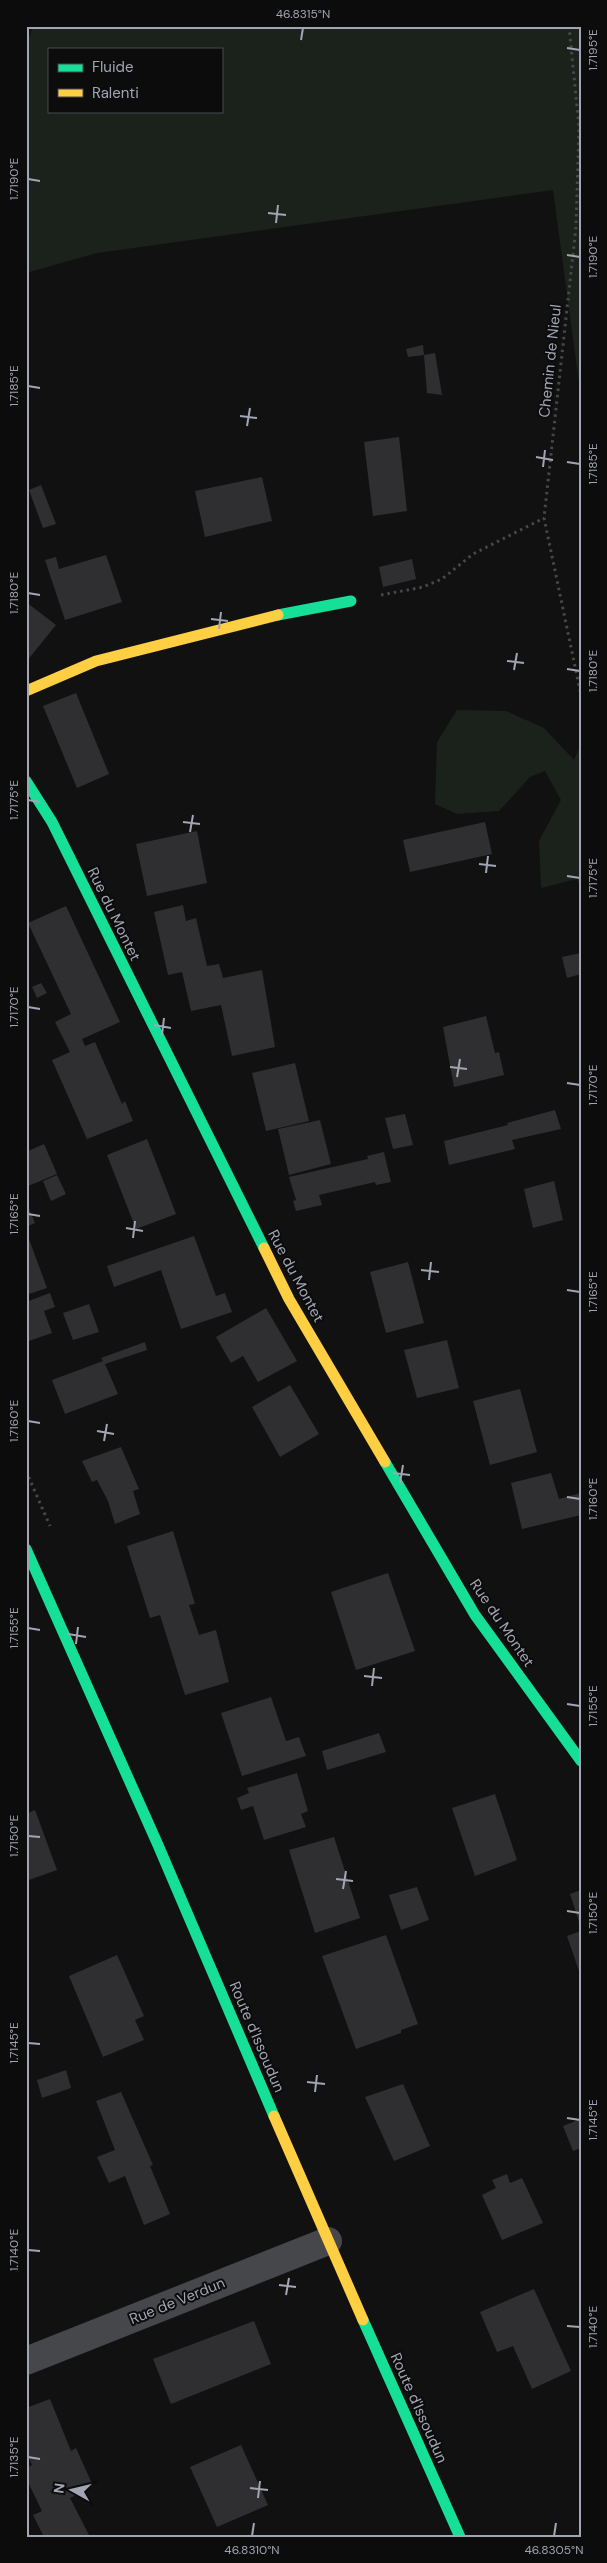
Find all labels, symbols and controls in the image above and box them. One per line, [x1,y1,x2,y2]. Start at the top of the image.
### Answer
text: 46.8315°N [276,6,330,22]
text: 1.7195°E [585,29,601,71]
legend [48,48,222,112]
text: Fluide [92,57,134,77]
text: Ralenti [92,83,139,103]
text: 1.7190°E [6,157,22,200]
text: 1.7190°E [585,235,601,278]
street label: Chemin de Nieul [534,303,566,419]
text: 1.7185°E [6,365,22,407]
text: 1.7185°E [585,443,601,485]
text: 1.7180°E [6,572,22,614]
text: 1.7180°E [585,650,601,692]
text: 1.7175°E [6,780,22,820]
text: 1.7175°E [585,858,601,898]
street label: Rue du Montet [83,864,145,964]
text: 1.7170°E [6,986,22,1028]
text: 1.7170°E [585,1064,601,1106]
text: 1.7165°E [6,1193,22,1235]
street label: Rue du Montet [263,1226,329,1326]
text: 1.7165°E [585,1271,601,1313]
text: 1.7160°E [6,1399,22,1442]
text: 1.7160°E [585,1477,601,1520]
street label: Rue du Montet [465,1575,539,1671]
text: 1.7155°E [6,1607,22,1649]
text: 1.7155°E [585,1685,601,1727]
text: 1.7150°E [6,1815,22,1857]
text: 1.7150°E [585,1892,601,1934]
street label: Route d'Issoudun [225,1979,289,2095]
text: 1.7145°E [6,2022,22,2064]
text: 1.7145°E [585,2099,601,2141]
text: 1.7140°E [6,2229,22,2271]
street label: Rue de Verdun [126,2273,228,2329]
text: 1.7140°E [585,2306,601,2348]
street label: Route d'Issoudun [386,2350,452,2466]
text: 1.7135°E [6,2436,22,2478]
north arrow [48,2466,98,2516]
text: N [50,2482,69,2495]
text: 46.8310°N [224,2542,280,2558]
text: 46.8305°N [524,2542,584,2558]

